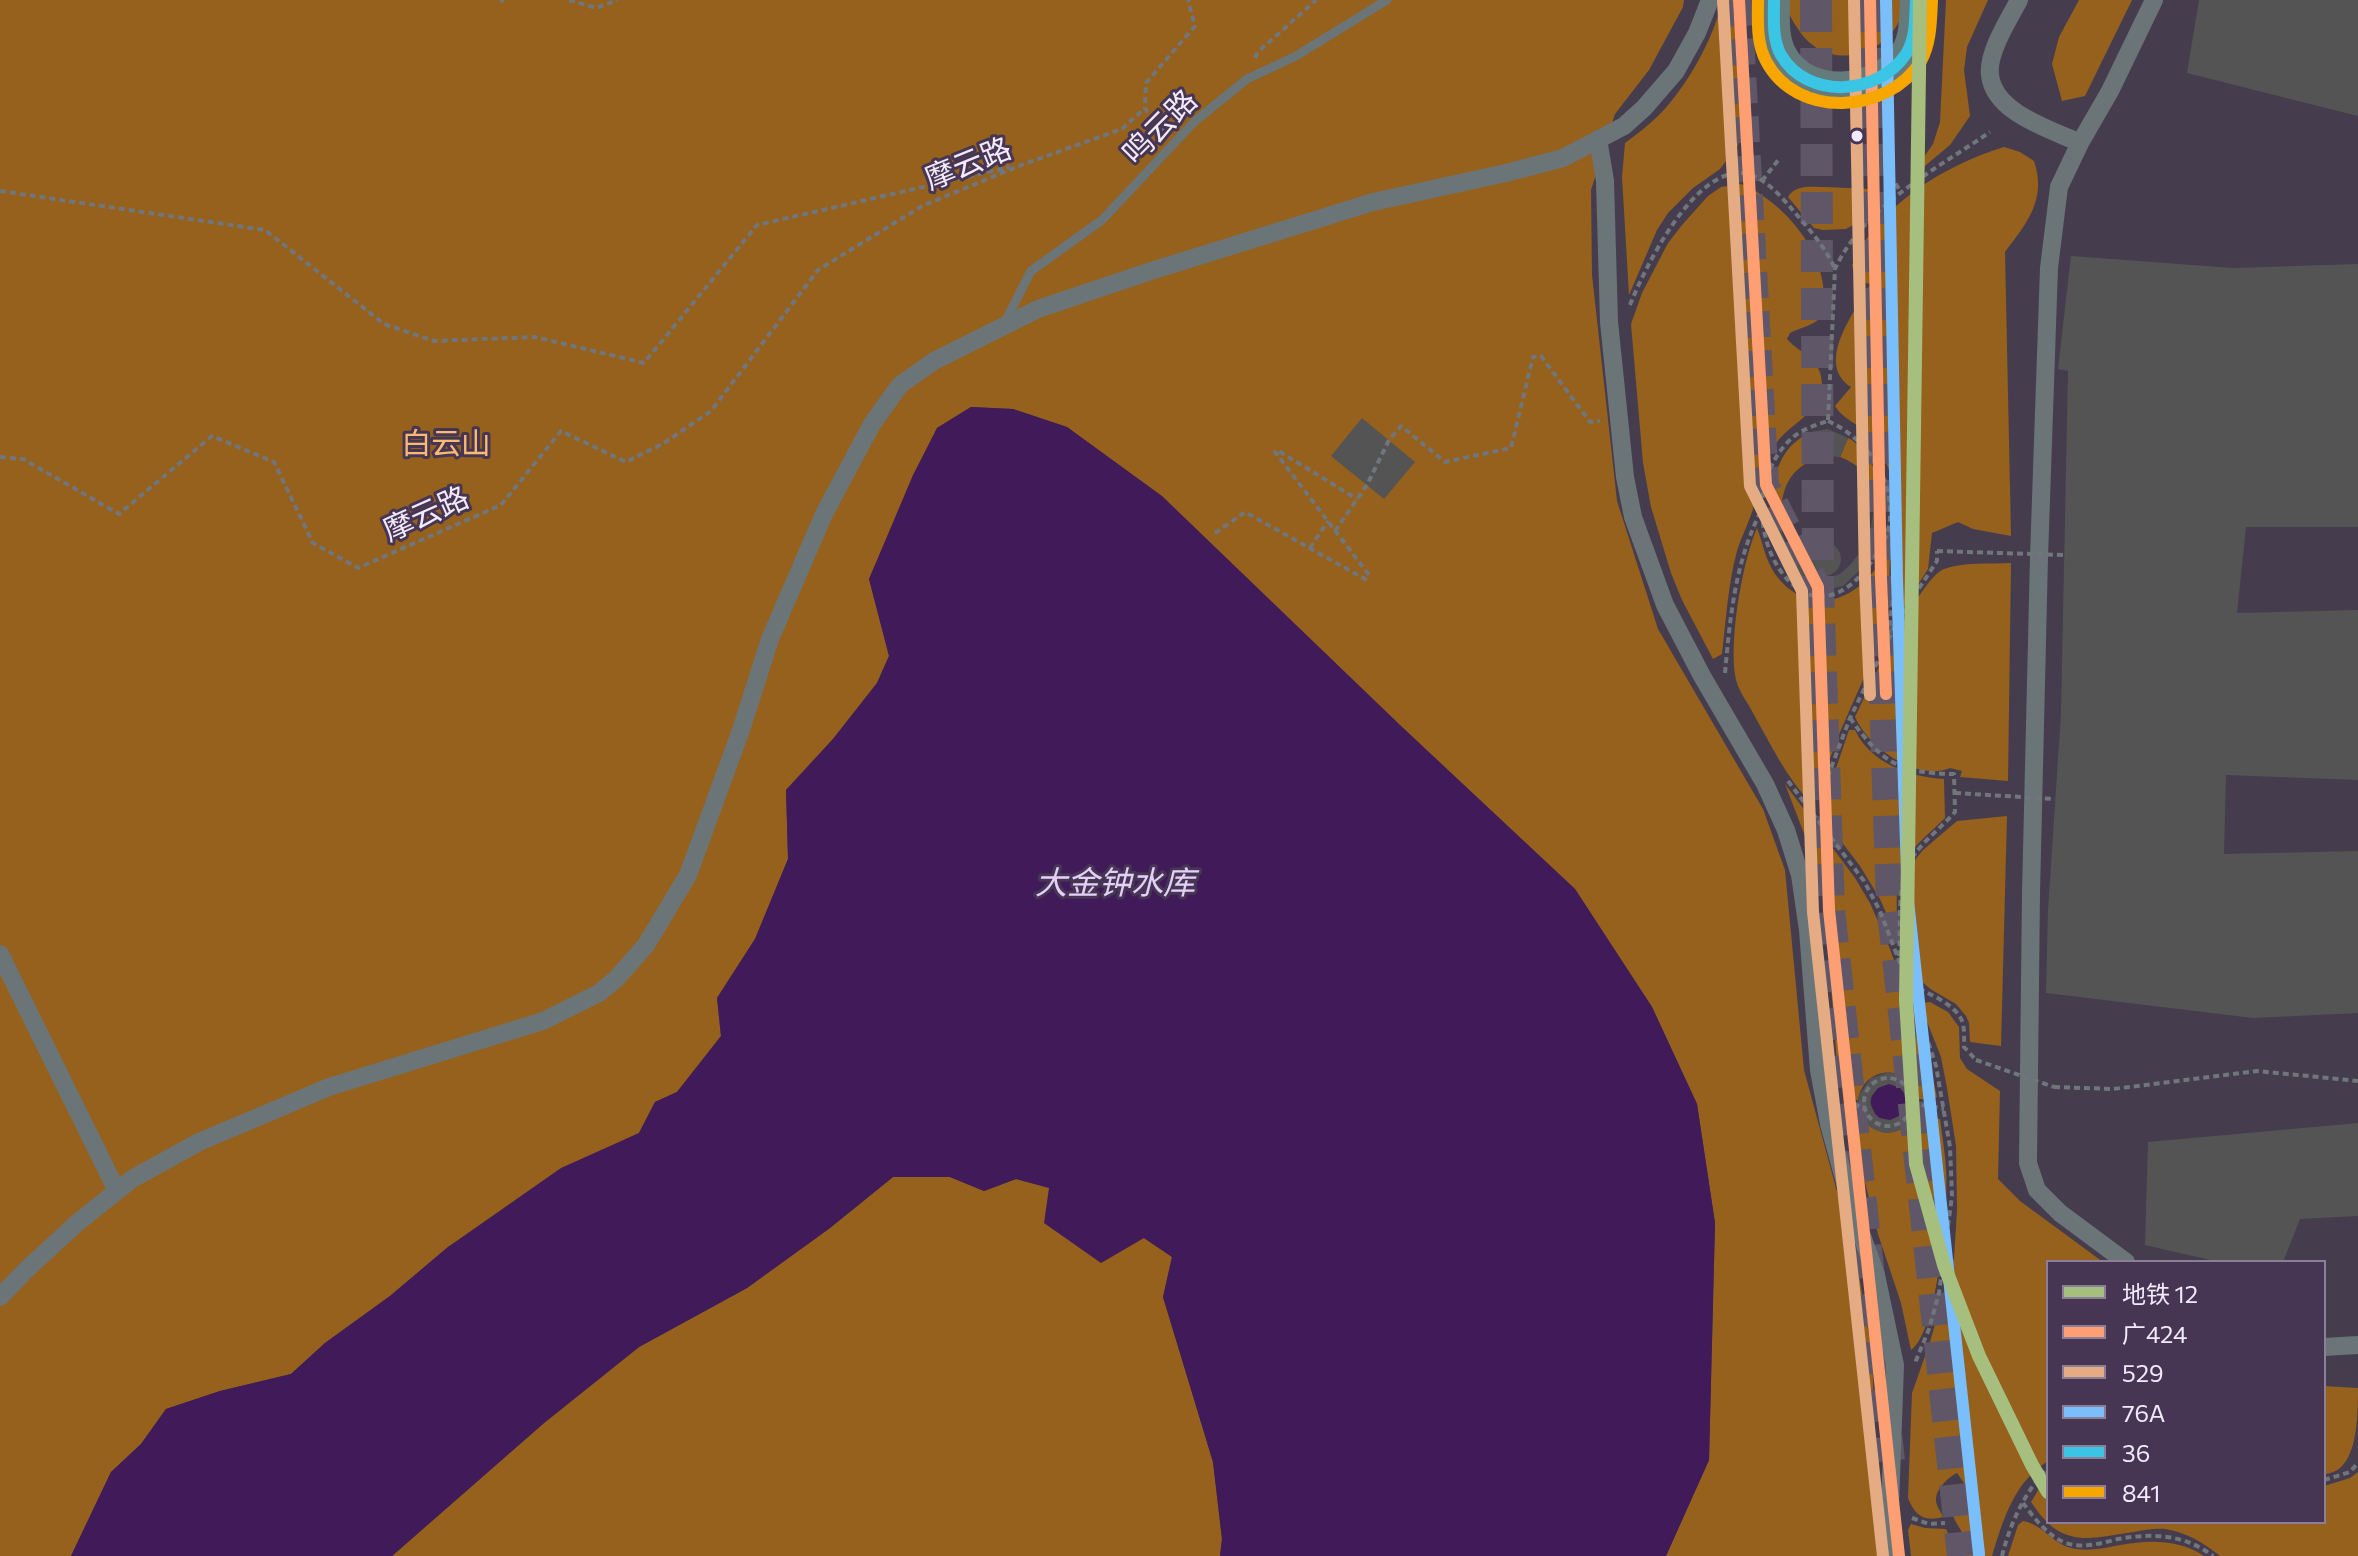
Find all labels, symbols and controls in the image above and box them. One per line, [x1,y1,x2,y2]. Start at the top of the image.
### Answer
street label: 鸣云路 [1115,82,1205,172]
unlabelled marker [1849,128,1865,144]
street label: 摩云路 [920,130,1016,198]
park label: 白云山 [401,426,491,462]
street label: 摩云路 [378,479,474,549]
water label: 大金钟水库 [1035,864,1195,902]
legend [2046,1260,2326,1524]
text: 地铁 12 [2122,1279,2198,1308]
text: 广424 [2122,1319,2187,1348]
text: 529 [2122,1358,2164,1387]
text: 76A [2122,1398,2165,1427]
text: 36 [2122,1438,2150,1467]
text: 841 [2122,1478,2161,1507]

